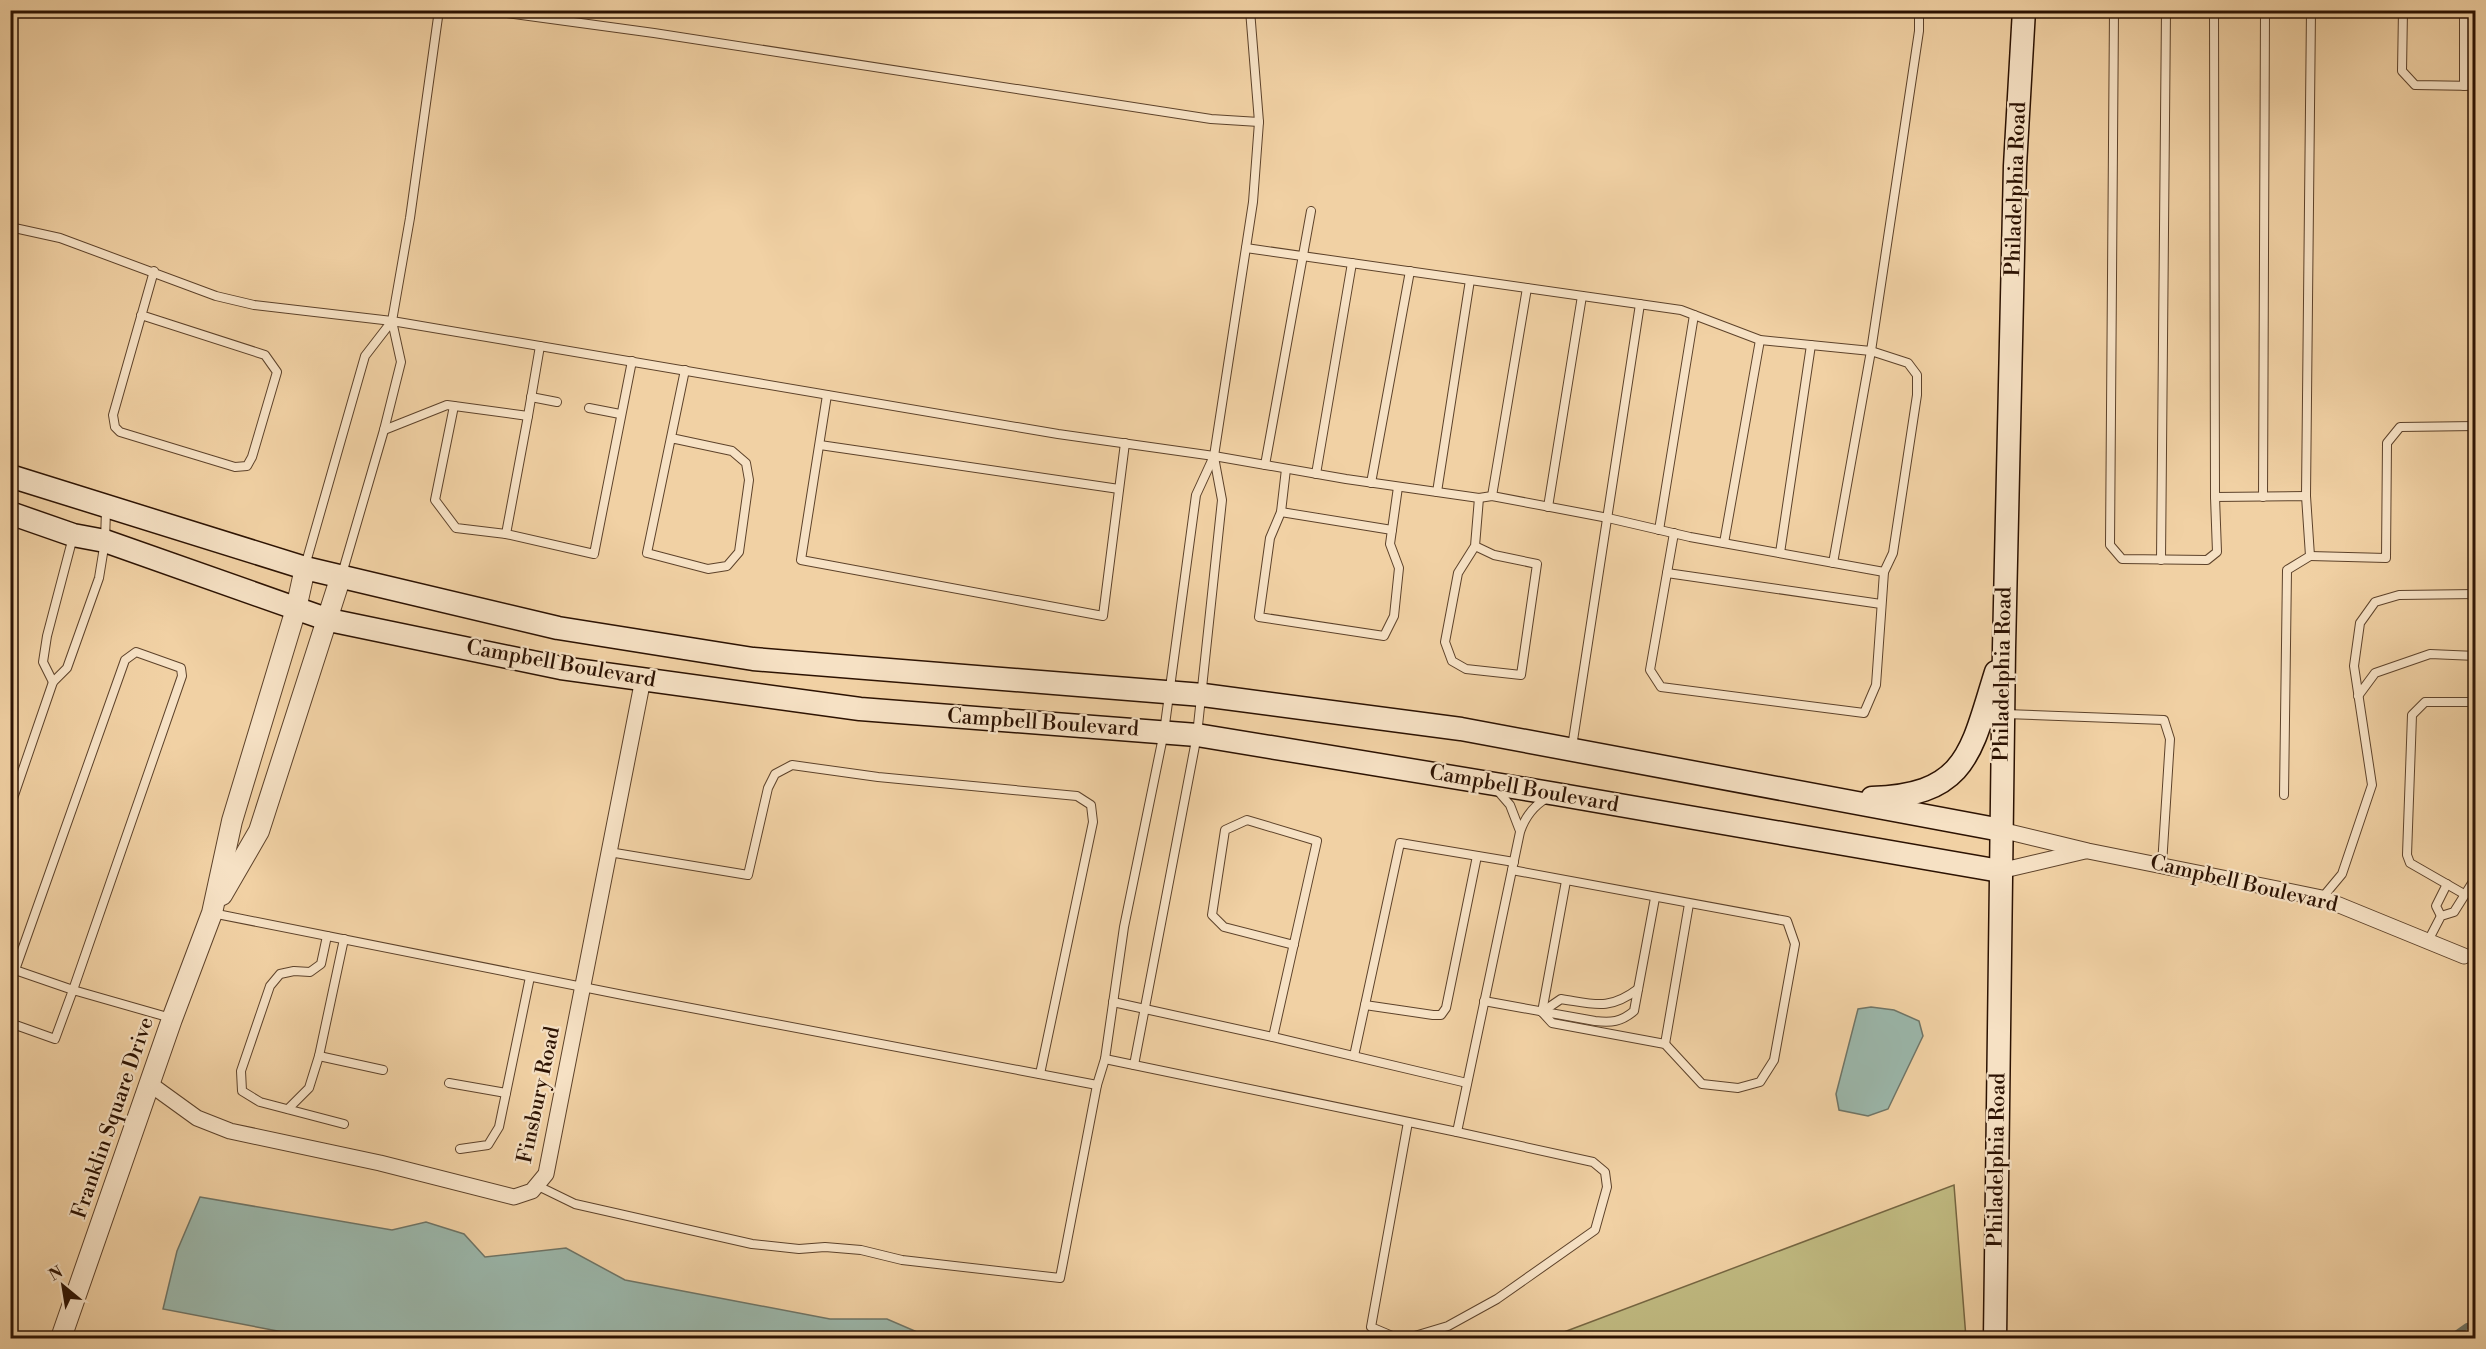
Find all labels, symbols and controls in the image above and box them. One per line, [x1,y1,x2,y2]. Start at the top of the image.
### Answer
street label: Philadelphia Road [2000,101,2032,277]
street label: Philadelphia Road [1988,586,2018,762]
street label: Campbell Boulevard [464,635,658,693]
street label: Campbell Boulevard [946,703,1140,743]
street label: Campbell Boulevard [1427,760,1621,818]
street label: Campbell Boulevard [2148,850,2340,918]
street label: Franklin Square Drive [66,1014,160,1222]
street label: Finsbury Road [512,1024,566,1166]
street label: Philadelphia Road [1982,1072,2012,1248]
north arrow [33,1256,93,1316]
text: N [46,1262,67,1286]

